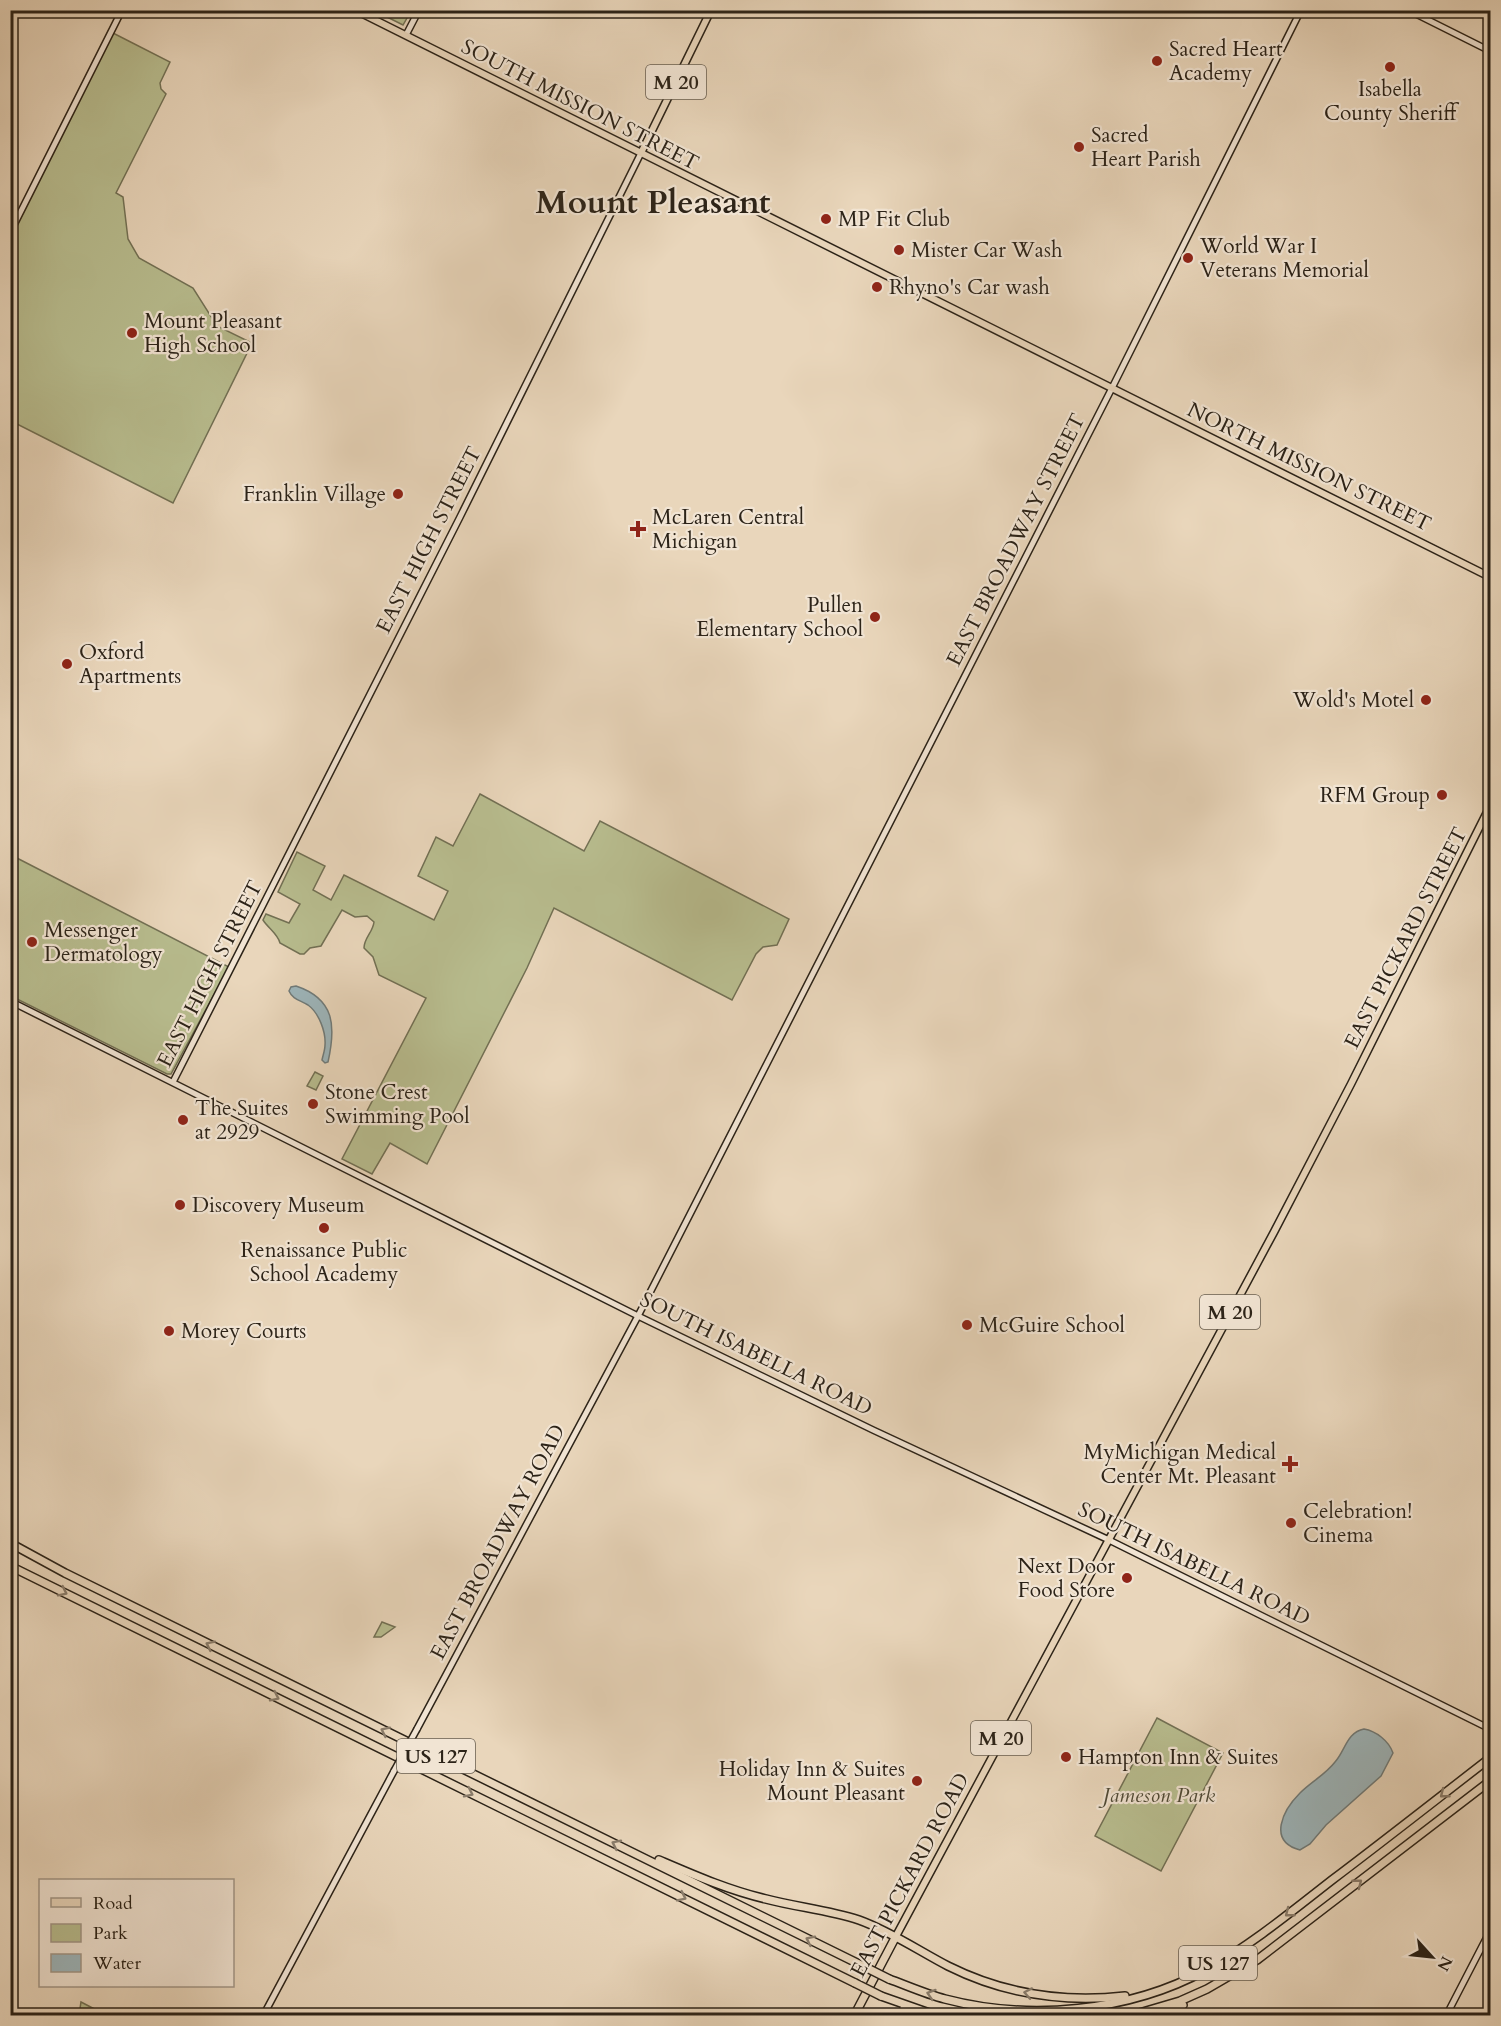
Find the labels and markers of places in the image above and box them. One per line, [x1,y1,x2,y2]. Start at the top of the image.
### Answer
place label: Sacred Heart Academy [1169,35,1283,88]
marker: Sacred Heart Academy [1150,54,1164,68]
marker: Isabella County Sheriff [1383,60,1397,74]
place label: Isabella County Sheriff [1324,75,1459,128]
place label: Sacred Heart Parish [1091,121,1201,174]
marker: Sacred Heart Parish [1072,140,1086,154]
place label: MP Fit Club [838,205,950,234]
marker: MP Fit Club [819,212,833,226]
place label: World War I Veterans Memorial [1199,232,1369,285]
place label: Mister Car Wash [911,236,1063,265]
marker: Mister Car Wash [892,243,906,257]
marker: World War I Veterans Memorial [1181,251,1195,265]
place label: Rhyno's Car wash [889,273,1050,302]
marker: Rhyno's Car wash [870,280,884,294]
place label: Mount Pleasant High School [144,307,282,360]
marker: Mount Pleasant High School [125,326,139,340]
place label: Franklin Village [243,480,386,509]
marker: Franklin Village [391,487,405,501]
place label: McLaren Central Michigan [652,503,804,556]
marker: McLaren Central Michigan [629,520,647,538]
place label: Pullen Elementary School [696,591,863,644]
marker: Pullen Elementary School [868,610,882,624]
place label: Oxford Apartments [79,638,181,691]
marker: Oxford Apartments [60,657,74,671]
place label: Wold's Motel [1292,686,1414,715]
marker: Wold's Motel [1419,693,1433,707]
place label: RFM Group [1320,781,1430,810]
marker: RFM Group [1435,788,1449,802]
place label: Messenger Dermatology [44,916,163,969]
marker: Messenger Dermatology [25,935,39,949]
place label: Stone Crest Swimming Pool [325,1078,470,1131]
place label: The Suites at 2929 [195,1094,288,1147]
marker: Stone Crest Swimming Pool [306,1097,320,1111]
marker: The Suites at 2929 [176,1113,190,1127]
place label: Discovery Museum [192,1191,365,1220]
marker: Discovery Museum [173,1198,187,1212]
marker: Renaissance Public School Academy [317,1221,331,1235]
place label: Renaissance Public School Academy [241,1236,407,1289]
place label: McGuire School [979,1311,1125,1340]
place label: Morey Courts [181,1317,306,1346]
marker: McGuire School [960,1318,974,1332]
marker: Morey Courts [162,1324,176,1338]
place label: MyMichigan Medical Center Mt. Pleasant [1084,1438,1276,1491]
marker: MyMichigan Medical Center Mt. Pleasant [1281,1455,1299,1473]
place label: Celebration! Cinema [1303,1497,1412,1550]
marker: Celebration! Cinema [1284,1516,1298,1530]
place label: Next Door Food Store [1017,1552,1115,1605]
marker: Next Door Food Store [1120,1571,1134,1585]
place label: Hampton Inn & Suites [1078,1743,1278,1772]
marker: Hampton Inn & Suites [1059,1750,1073,1764]
place label: Holiday Inn & Suites Mount Pleasant [719,1755,905,1808]
marker: Holiday Inn & Suites Mount Pleasant [910,1774,924,1788]

